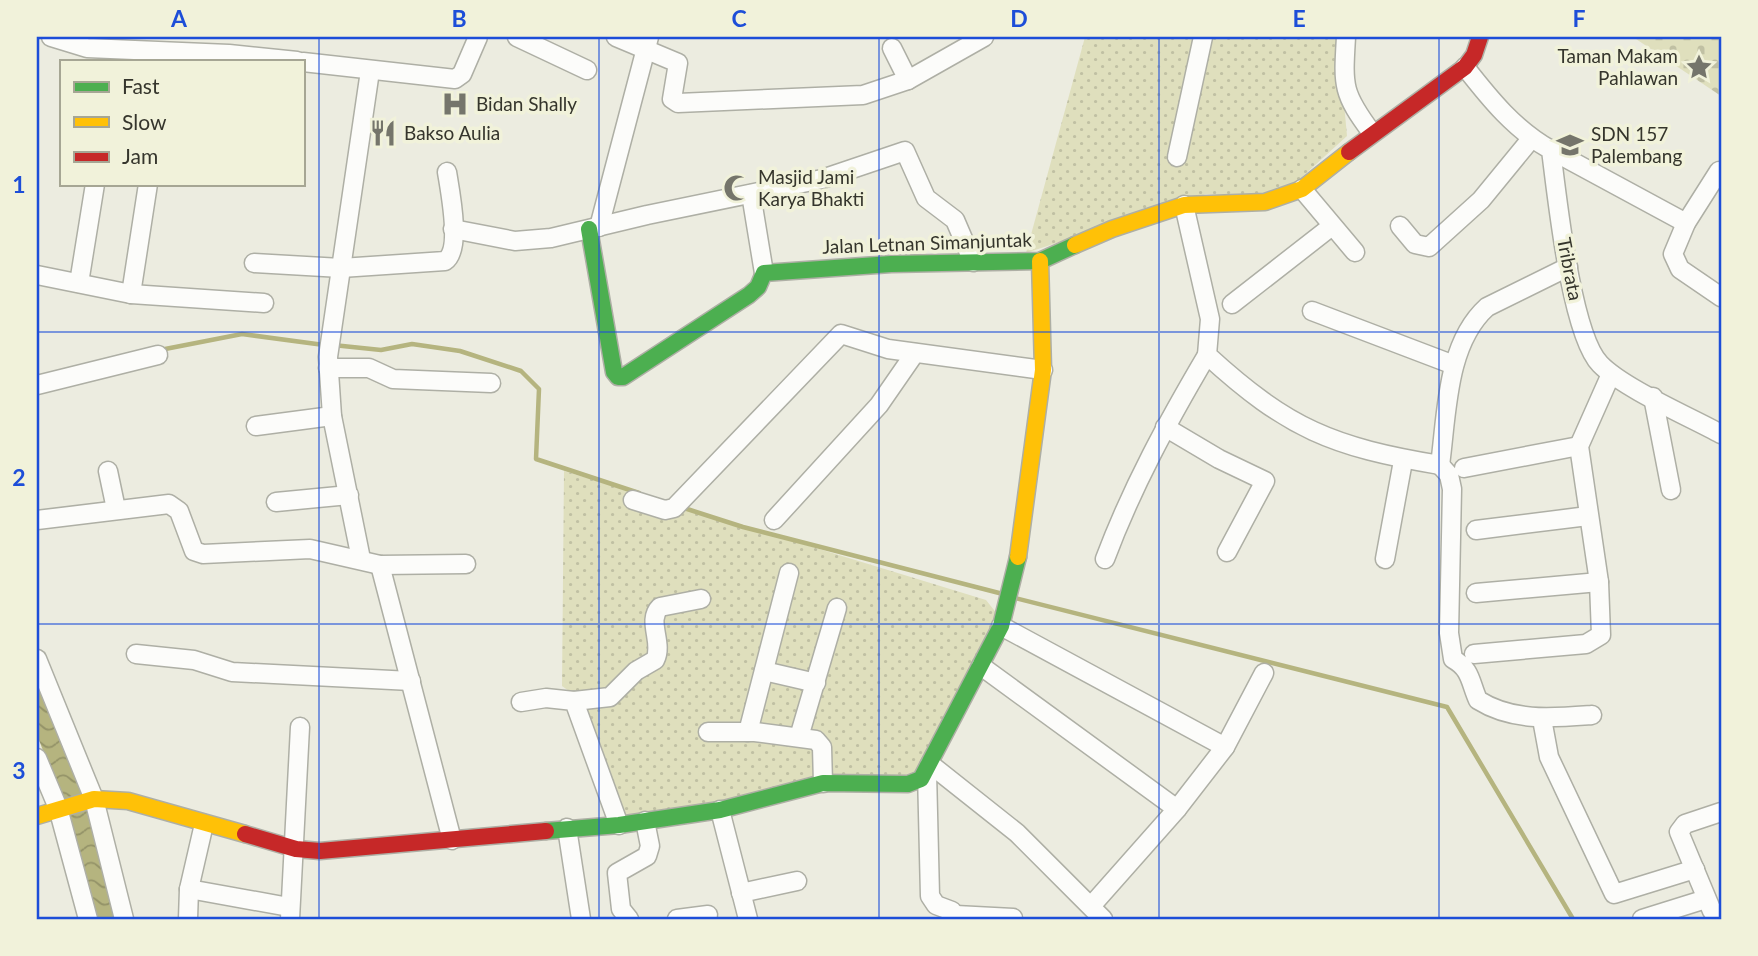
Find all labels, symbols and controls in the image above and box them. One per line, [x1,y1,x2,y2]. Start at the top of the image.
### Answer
text: A [170,4,188,32]
text: B [451,4,467,32]
text: C [731,4,747,32]
text: D [1010,4,1028,32]
text: E [1292,4,1306,32]
text: F [1572,4,1586,32]
place label: Taman Makam Pahlawan [1557,44,1678,89]
place icon: Taman Makam Pahlawan [1684,52,1714,82]
legend [60,60,304,186]
text: Fast [122,73,160,98]
hospital icon: Bidan Shally [440,89,470,119]
place label: Bidan Shally [476,92,577,115]
text: Slow [122,109,167,134]
restaurant icon: Bakso Aulia [368,118,398,148]
place label: Bakso Aulia [404,121,500,144]
place label: SDN 157 Palembang [1591,122,1682,167]
school or university icon: SDN 157 Palembang [1555,130,1585,160]
text: Jam [122,143,158,168]
place label: Masjid Jami Karya Bhakti [758,165,864,210]
text: 1 [12,170,26,198]
mosque icon: Masjid Jami Karya Bhakti [722,173,752,203]
street label: Jalan Letnan Simanjuntak [822,227,1033,258]
street label: Tribrata [1553,235,1588,302]
text: 2 [12,463,26,491]
text: 3 [12,756,26,784]

